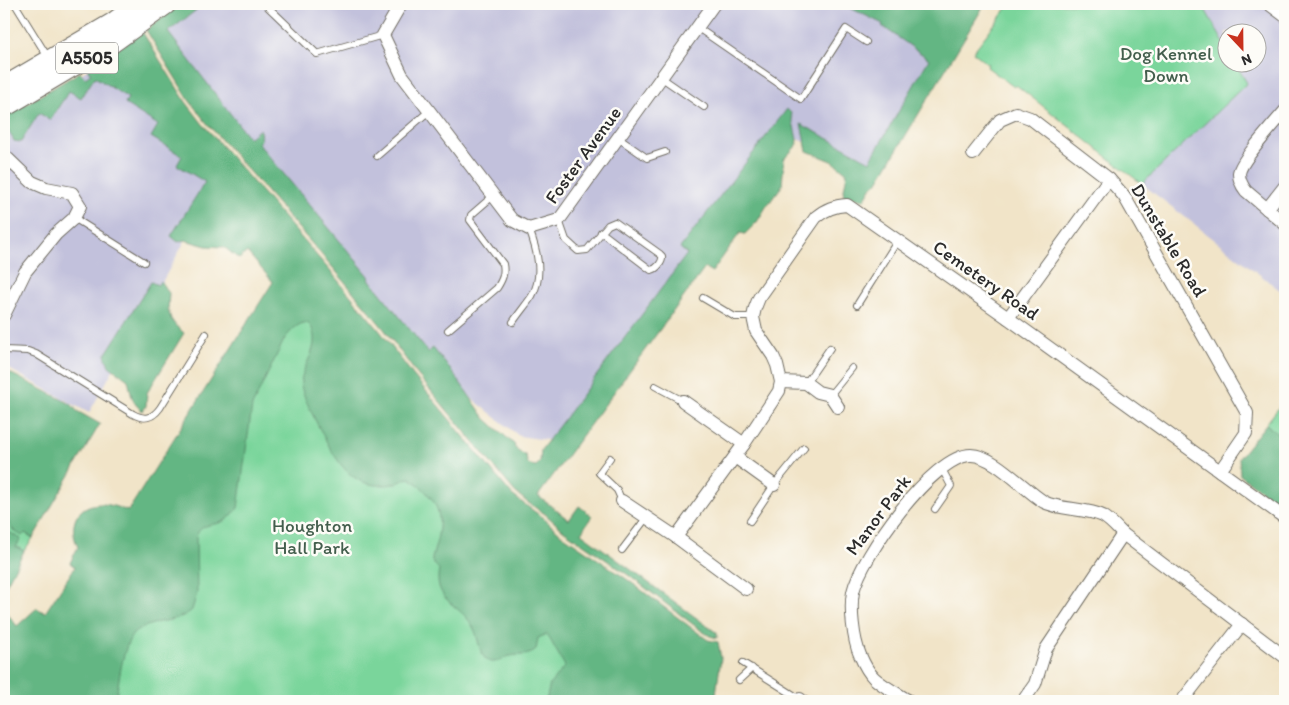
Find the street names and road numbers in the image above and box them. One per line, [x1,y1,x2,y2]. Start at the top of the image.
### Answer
road number: A5505 [56,42,118,74]
street label: Foster Avenue [540,102,626,208]
street label: Dunstable Road [1126,179,1212,301]
street label: Cemetery Road [929,235,1043,325]
street label: Manor Park [840,470,916,560]

